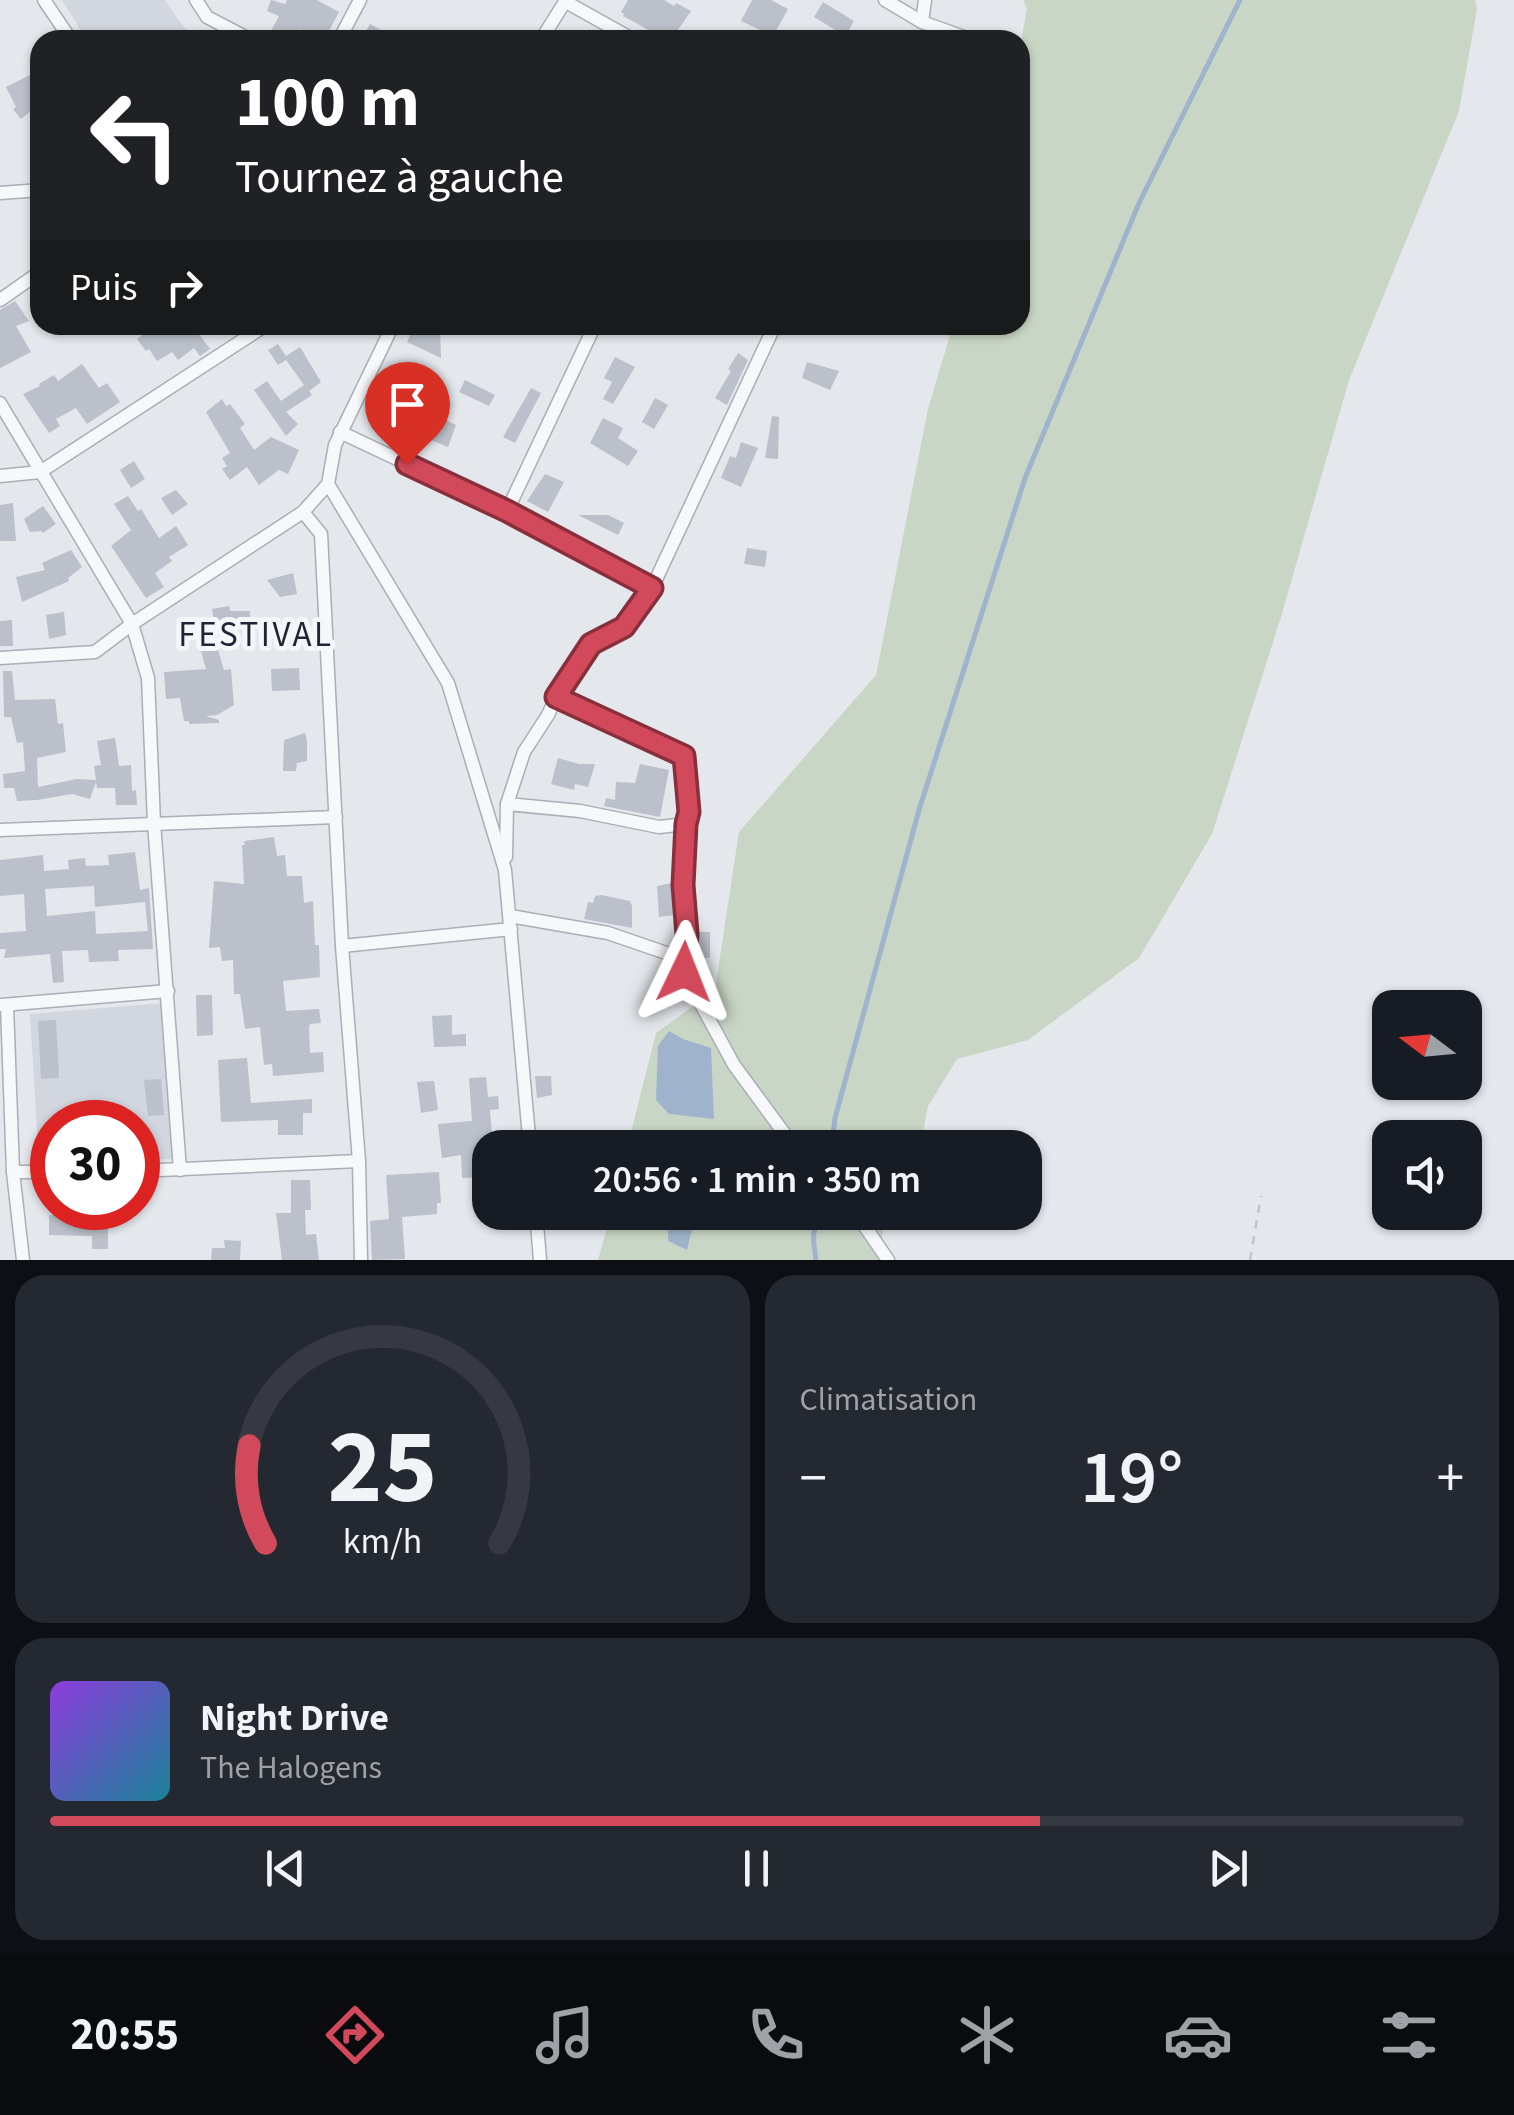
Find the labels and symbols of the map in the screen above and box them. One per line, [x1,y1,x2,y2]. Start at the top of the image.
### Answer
pin [365,362,450,465]
district label: FESTIVAL [178,610,334,660]
position arrow [632,920,736,1024]
north arrow [1372,990,1482,1100]
speed limit sign: 30 [30,1100,160,1230]

